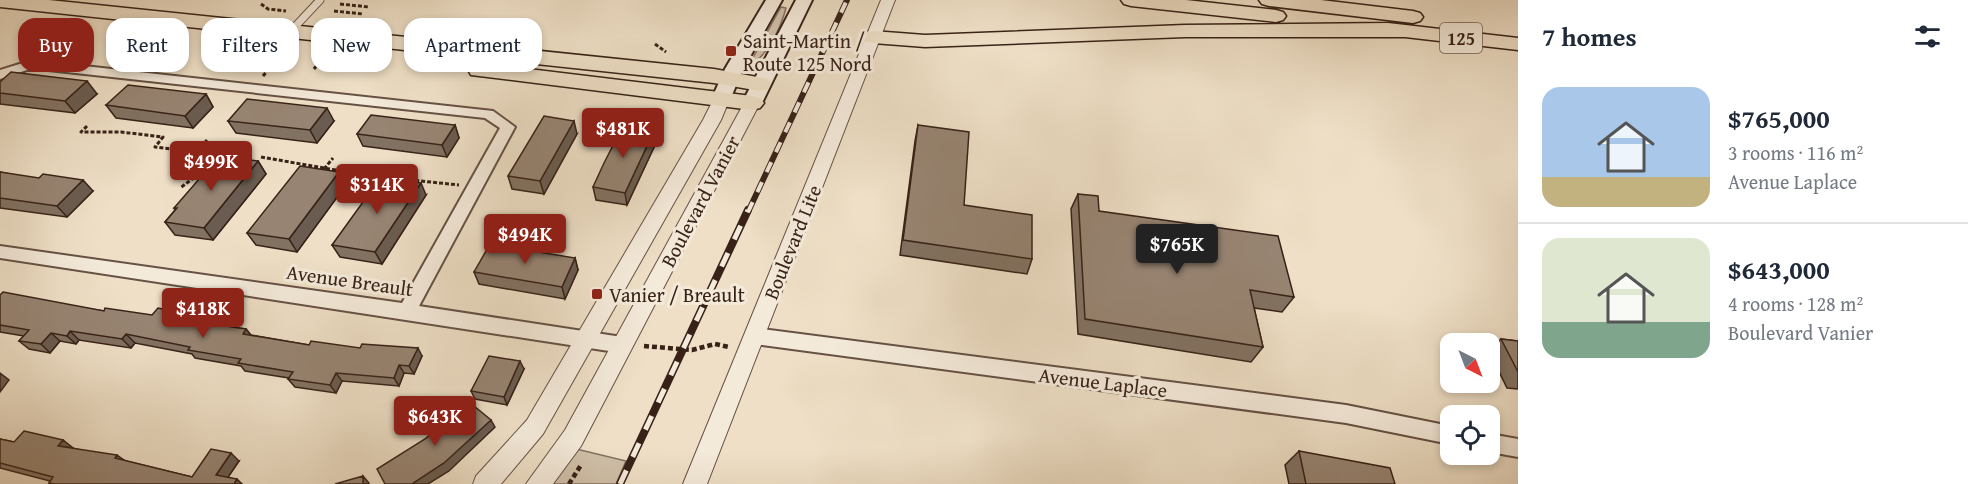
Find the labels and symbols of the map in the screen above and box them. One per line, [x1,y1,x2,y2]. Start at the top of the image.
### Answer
road number: 125 [1440,23,1482,53]
place label: Saint-Martin / Route 125 Nord [743,26,872,78]
marker: Saint-Martin / Route 125 Nord [724,44,738,58]
pin: $481K [581,108,665,159]
street label: Boulevard Vanier [653,130,747,272]
pin: $499K [169,141,253,192]
pin: $314K [335,164,419,215]
street label: Boulevard Lite [756,180,828,304]
pin: $494K [483,214,567,265]
pin: $765K [1135,224,1219,275]
street label: Avenue Breault [285,257,415,303]
place label: Vanier / Breault [609,280,745,309]
marker: Vanier / Breault [590,287,604,301]
pin: $418K [161,288,245,339]
north arrow [1440,333,1500,393]
street label: Avenue Laplace [1037,360,1169,404]
pin: $643K [393,396,477,447]

